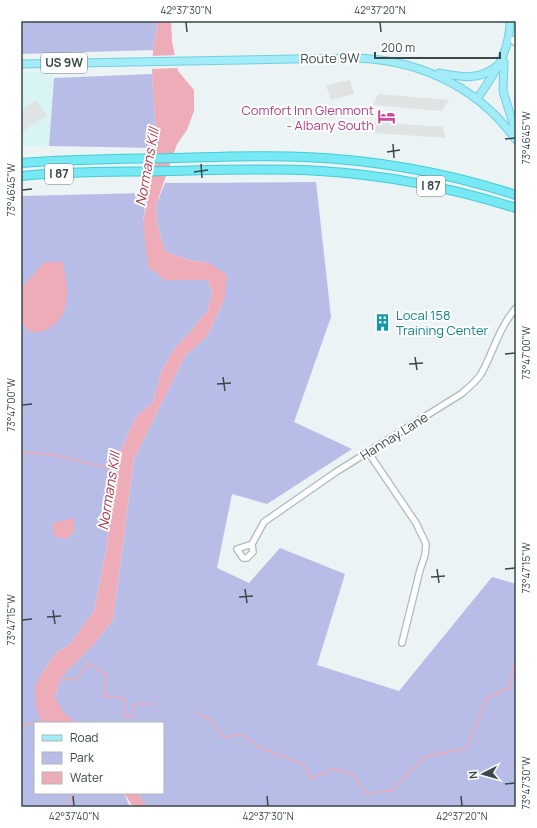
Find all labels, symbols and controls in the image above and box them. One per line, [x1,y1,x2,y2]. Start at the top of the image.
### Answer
text: 42°37'30"N [160,3,212,17]
text: 42°37'20"N [354,3,406,17]
scale bar [375,34,500,60]
text: 200 m [381,39,415,56]
street label: Route 9W [300,48,360,68]
road number: US 9W [41,53,87,73]
place label: Comfort Inn Glenmont - Albany South [241,101,374,134]
hotel icon: Comfort Inn Glenmont - Albany South [377,107,397,127]
text: 73°46'45"W [519,111,533,165]
water label: Normans Kill [130,125,163,208]
text: 73°46'45"W [4,163,18,217]
road number: I 87 [45,164,73,184]
road number: I 87 [417,176,445,196]
place label: Local 158 Training Center [396,306,489,339]
building icon: Local 158 Training Center [373,312,393,332]
text: 73°47'00"W [519,326,533,380]
text: 73°47'00"W [4,378,18,432]
street label: Hannay Lane [357,408,432,464]
water label: Normans Kill [93,449,124,531]
text: 73°47'15"W [519,542,533,594]
text: 73°47'15"W [4,594,18,646]
legend [34,722,164,794]
text: Road [70,729,98,746]
text: Park [70,749,95,766]
north arrow [463,754,503,794]
text: 73°47'30"W [519,756,533,810]
text: Water [70,769,104,786]
text: N [465,770,480,780]
text: 42°37'40"N [49,809,99,823]
text: 42°37'30"N [242,809,294,823]
text: 42°37'20"N [436,809,488,823]

